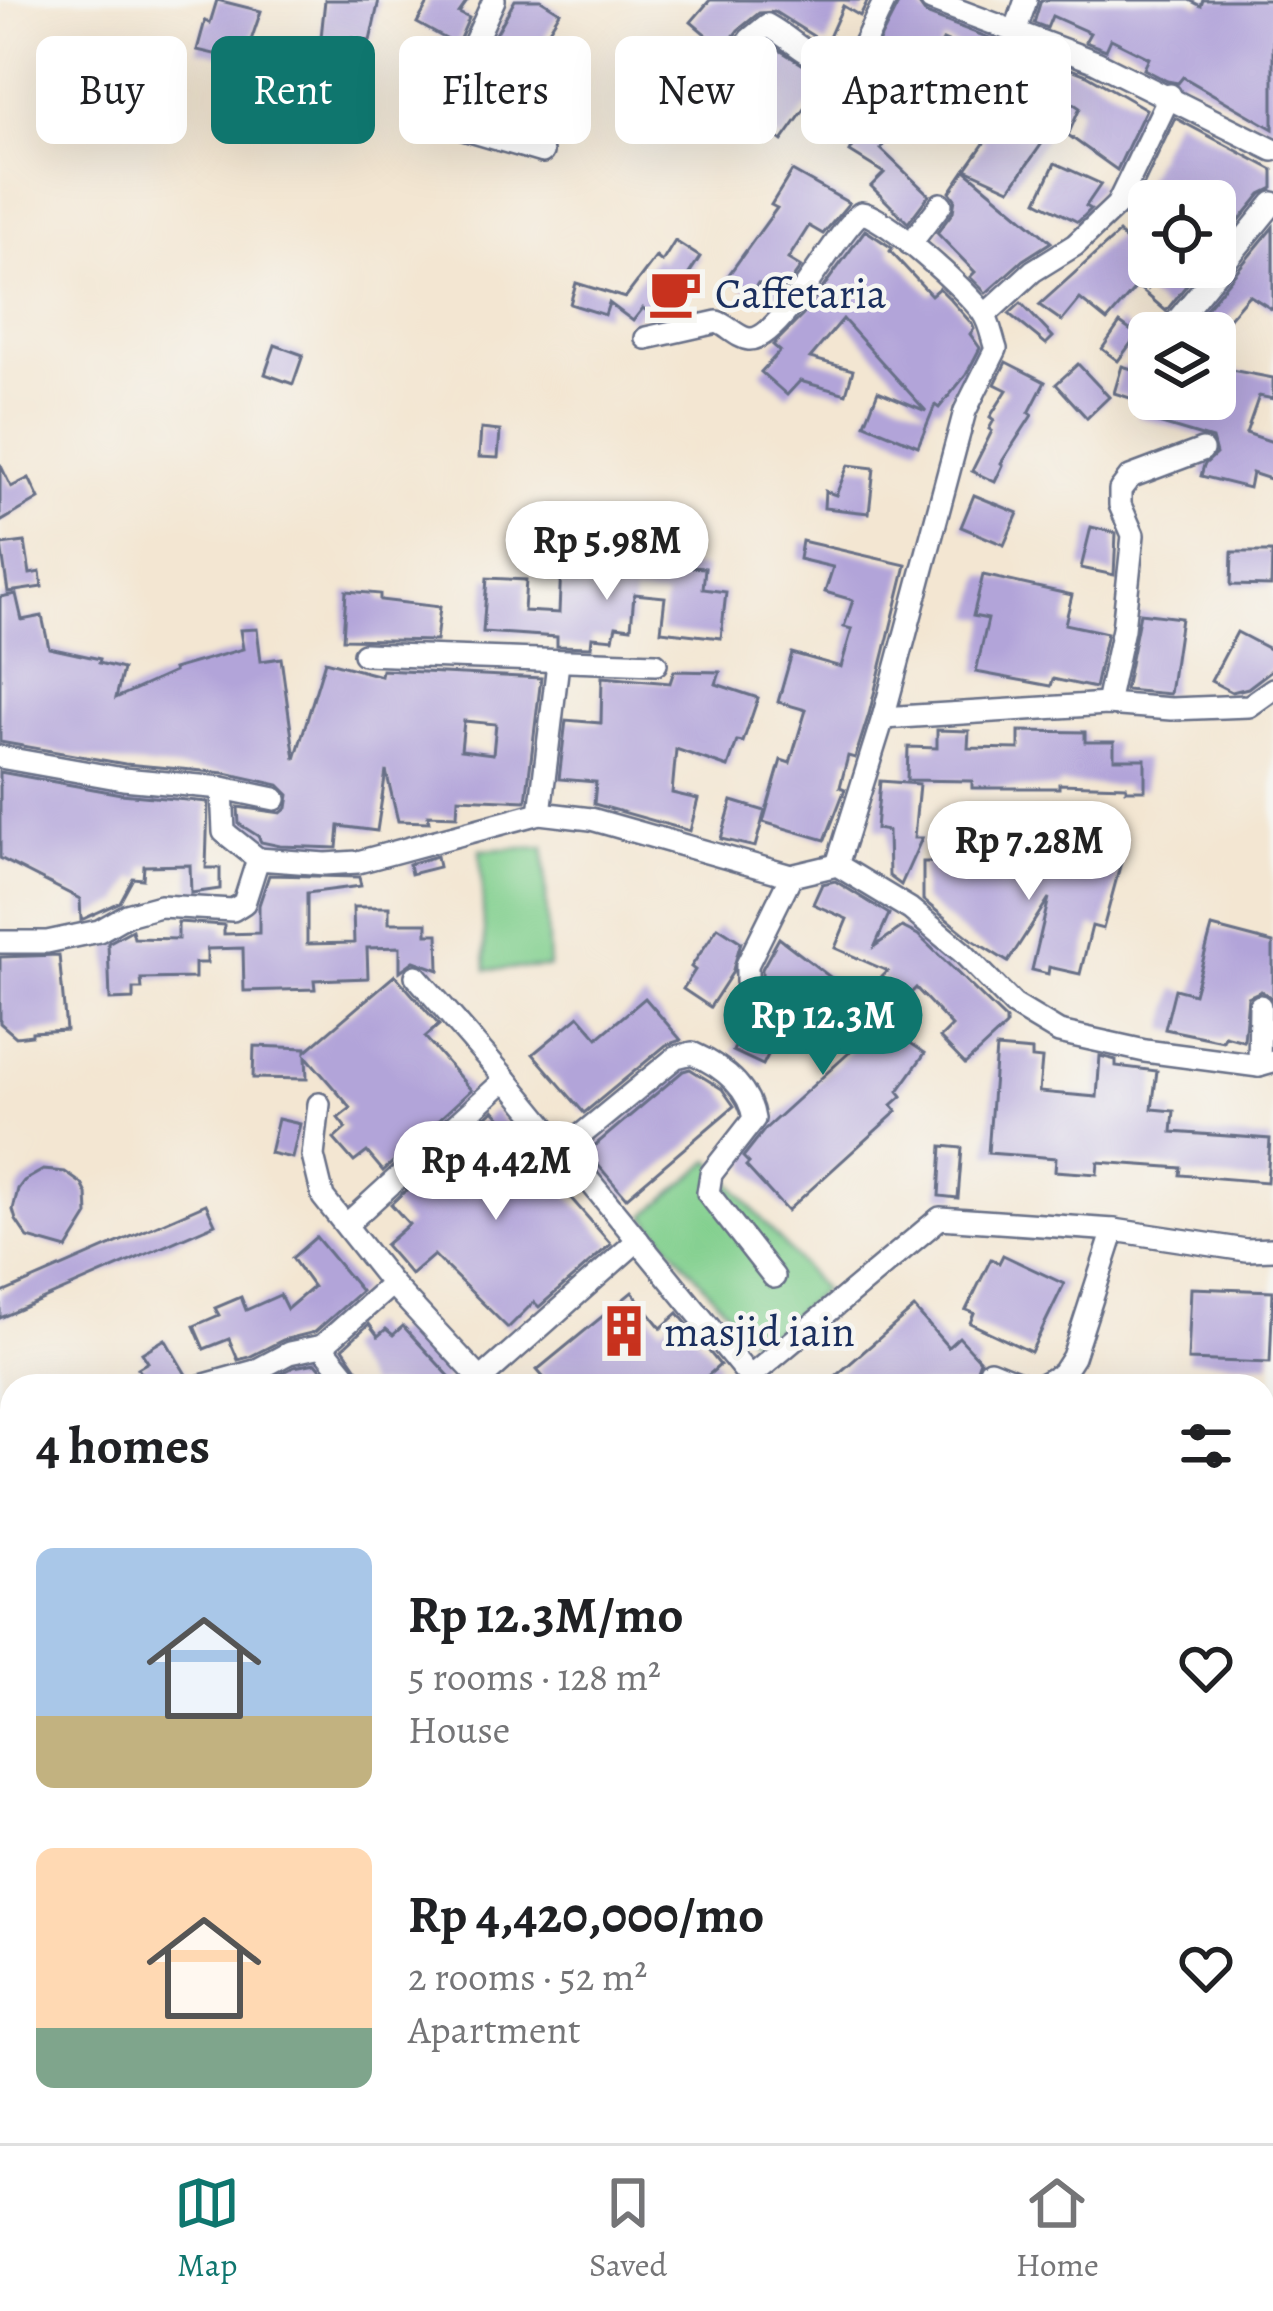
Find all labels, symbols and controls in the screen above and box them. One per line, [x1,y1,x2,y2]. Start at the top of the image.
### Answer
chip: Buy [36,36,187,144]
chip: Rent [211,36,375,144]
chip: Filters [399,36,591,144]
chip: New [615,36,777,144]
chip: Apartment [801,36,1071,144]
map controls [1128,180,1236,420]
button: locate [1128,180,1236,288]
cafe icon: Caffetaria [646,264,704,322]
place label: Caffetaria [715,265,887,322]
button: layers [1128,312,1236,420]
pin: Rp 5.98M [483,501,731,603]
text: Rp 5.98M [533,513,681,566]
pin: Rp 7.28M [905,801,1153,903]
text: Rp 7.28M [954,813,1104,866]
pin: Rp 12.3M [699,976,947,1078]
text: Rp 12.3M [750,988,896,1041]
pin: Rp 4.42M [372,1121,620,1223]
text: Rp 4.42M [421,1133,571,1186]
building icon: masjid iain [595,1302,653,1360]
place label: masjid iain [664,1303,855,1360]
text: 4 homes [36,1411,210,1481]
icon: filters [1173,1413,1239,1479]
text: Rp 12.3M/mo [408,1580,684,1650]
icon: home [132,1596,276,1740]
icon: heart [1173,1635,1239,1701]
text: 5 rooms · 128 m² [408,1650,661,1703]
text: House [408,1703,510,1756]
text: Rp 4,420,000/mo [408,1880,764,1950]
icon: home [132,1896,276,2040]
icon: heart [1173,1935,1239,2001]
text: 2 rooms · 52 m² [408,1950,647,2003]
text: Apartment [408,2003,581,2056]
tab: Map [174,2170,240,2287]
tab: Saved [589,2170,667,2287]
tab: Home [1016,2170,1099,2287]

